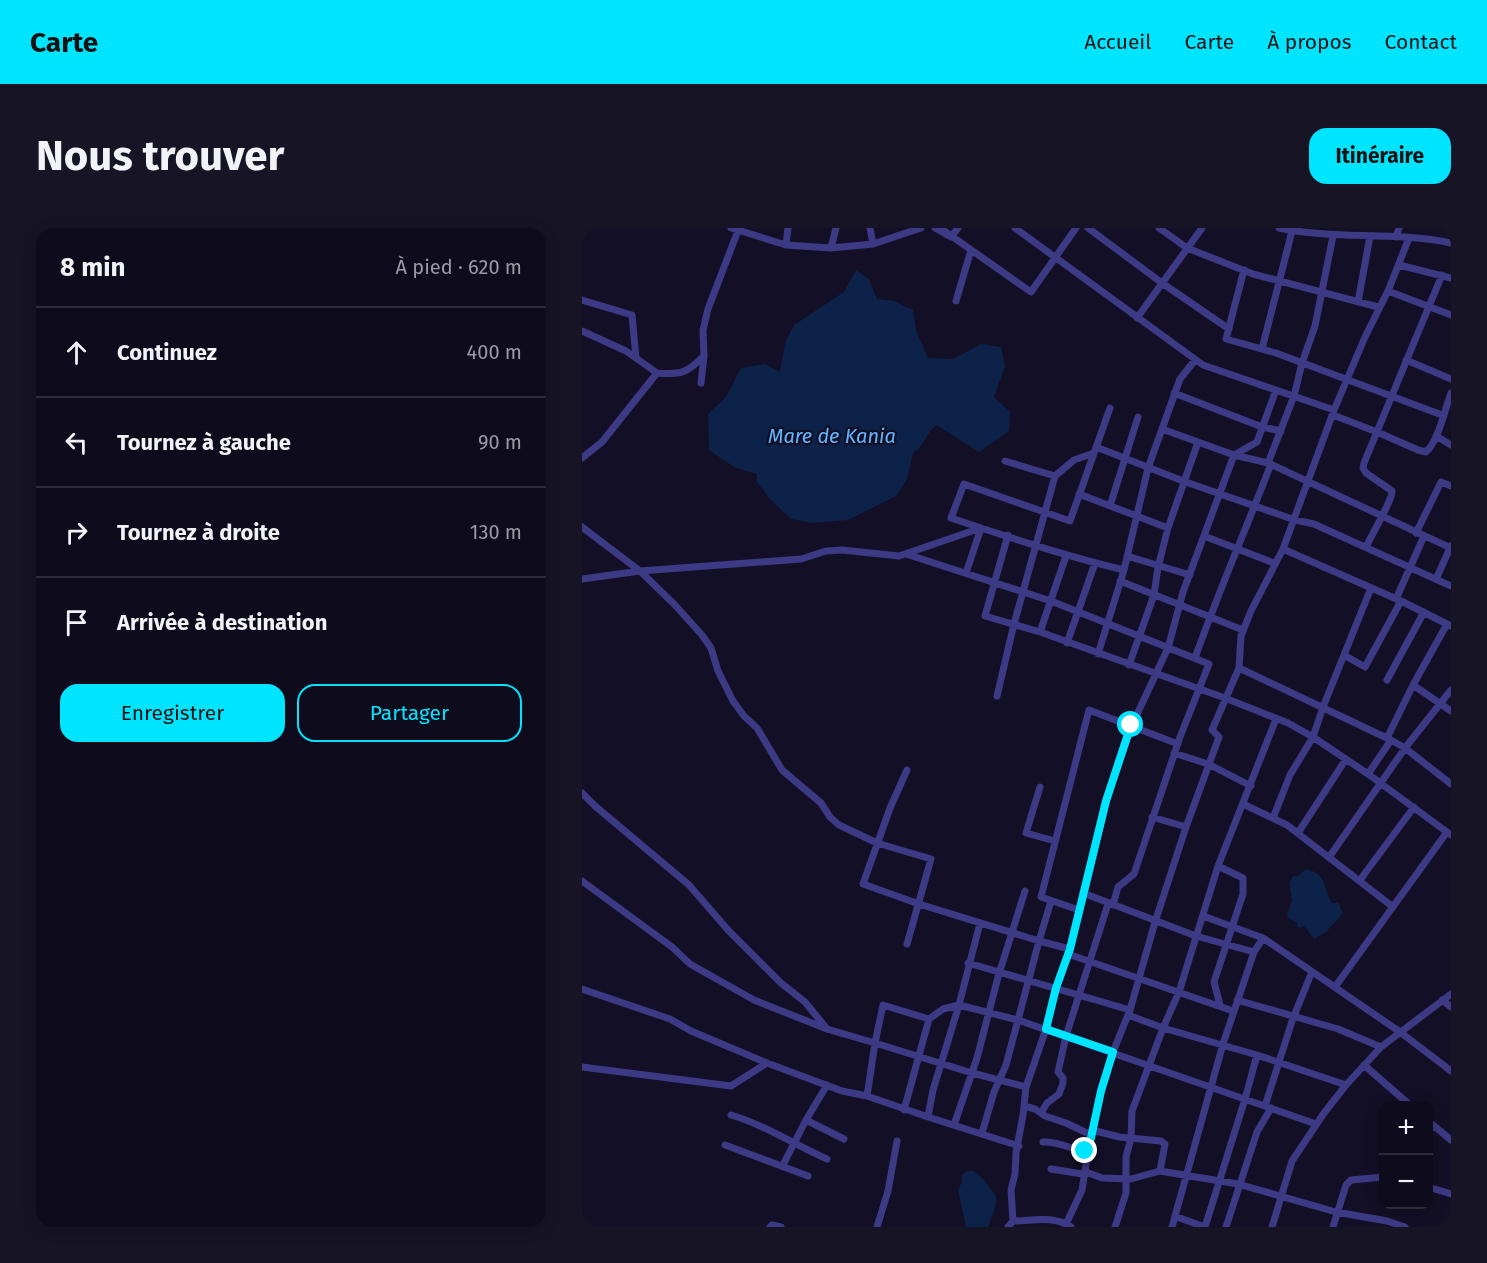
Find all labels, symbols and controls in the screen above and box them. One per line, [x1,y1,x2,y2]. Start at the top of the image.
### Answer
text: Carte [30,26,98,59]
text: Accueil [1084,29,1151,55]
text: Carte [1184,29,1234,55]
text: À propos [1267,29,1352,55]
text: Contact [1385,29,1457,55]
button: Itinéraire [1309,128,1451,184]
text: Nous trouver [36,131,284,181]
text: 8 min [60,252,126,283]
text: À pied · 620 m [396,255,522,279]
icon: ahead [60,336,93,369]
text: Continuez [117,339,217,366]
text: 400 m [467,340,522,364]
water label: Mare de Kania [768,424,896,448]
icon: left [60,426,93,459]
text: Tournez à gauche [117,429,291,456]
text: 90 m [478,430,522,454]
icon: right [60,516,93,549]
text: Tournez à droite [117,519,280,546]
text: 130 m [470,520,522,544]
icon: arrive [60,606,93,639]
text: Arrivée à destination [117,609,327,636]
button: Enregistrer [60,684,285,742]
button: Partager [297,684,522,742]
route start [1117,711,1143,737]
map controls [1379,1101,1433,1209]
button: + [1379,1101,1433,1155]
route end [1071,1137,1097,1163]
button: − [1379,1155,1433,1209]

